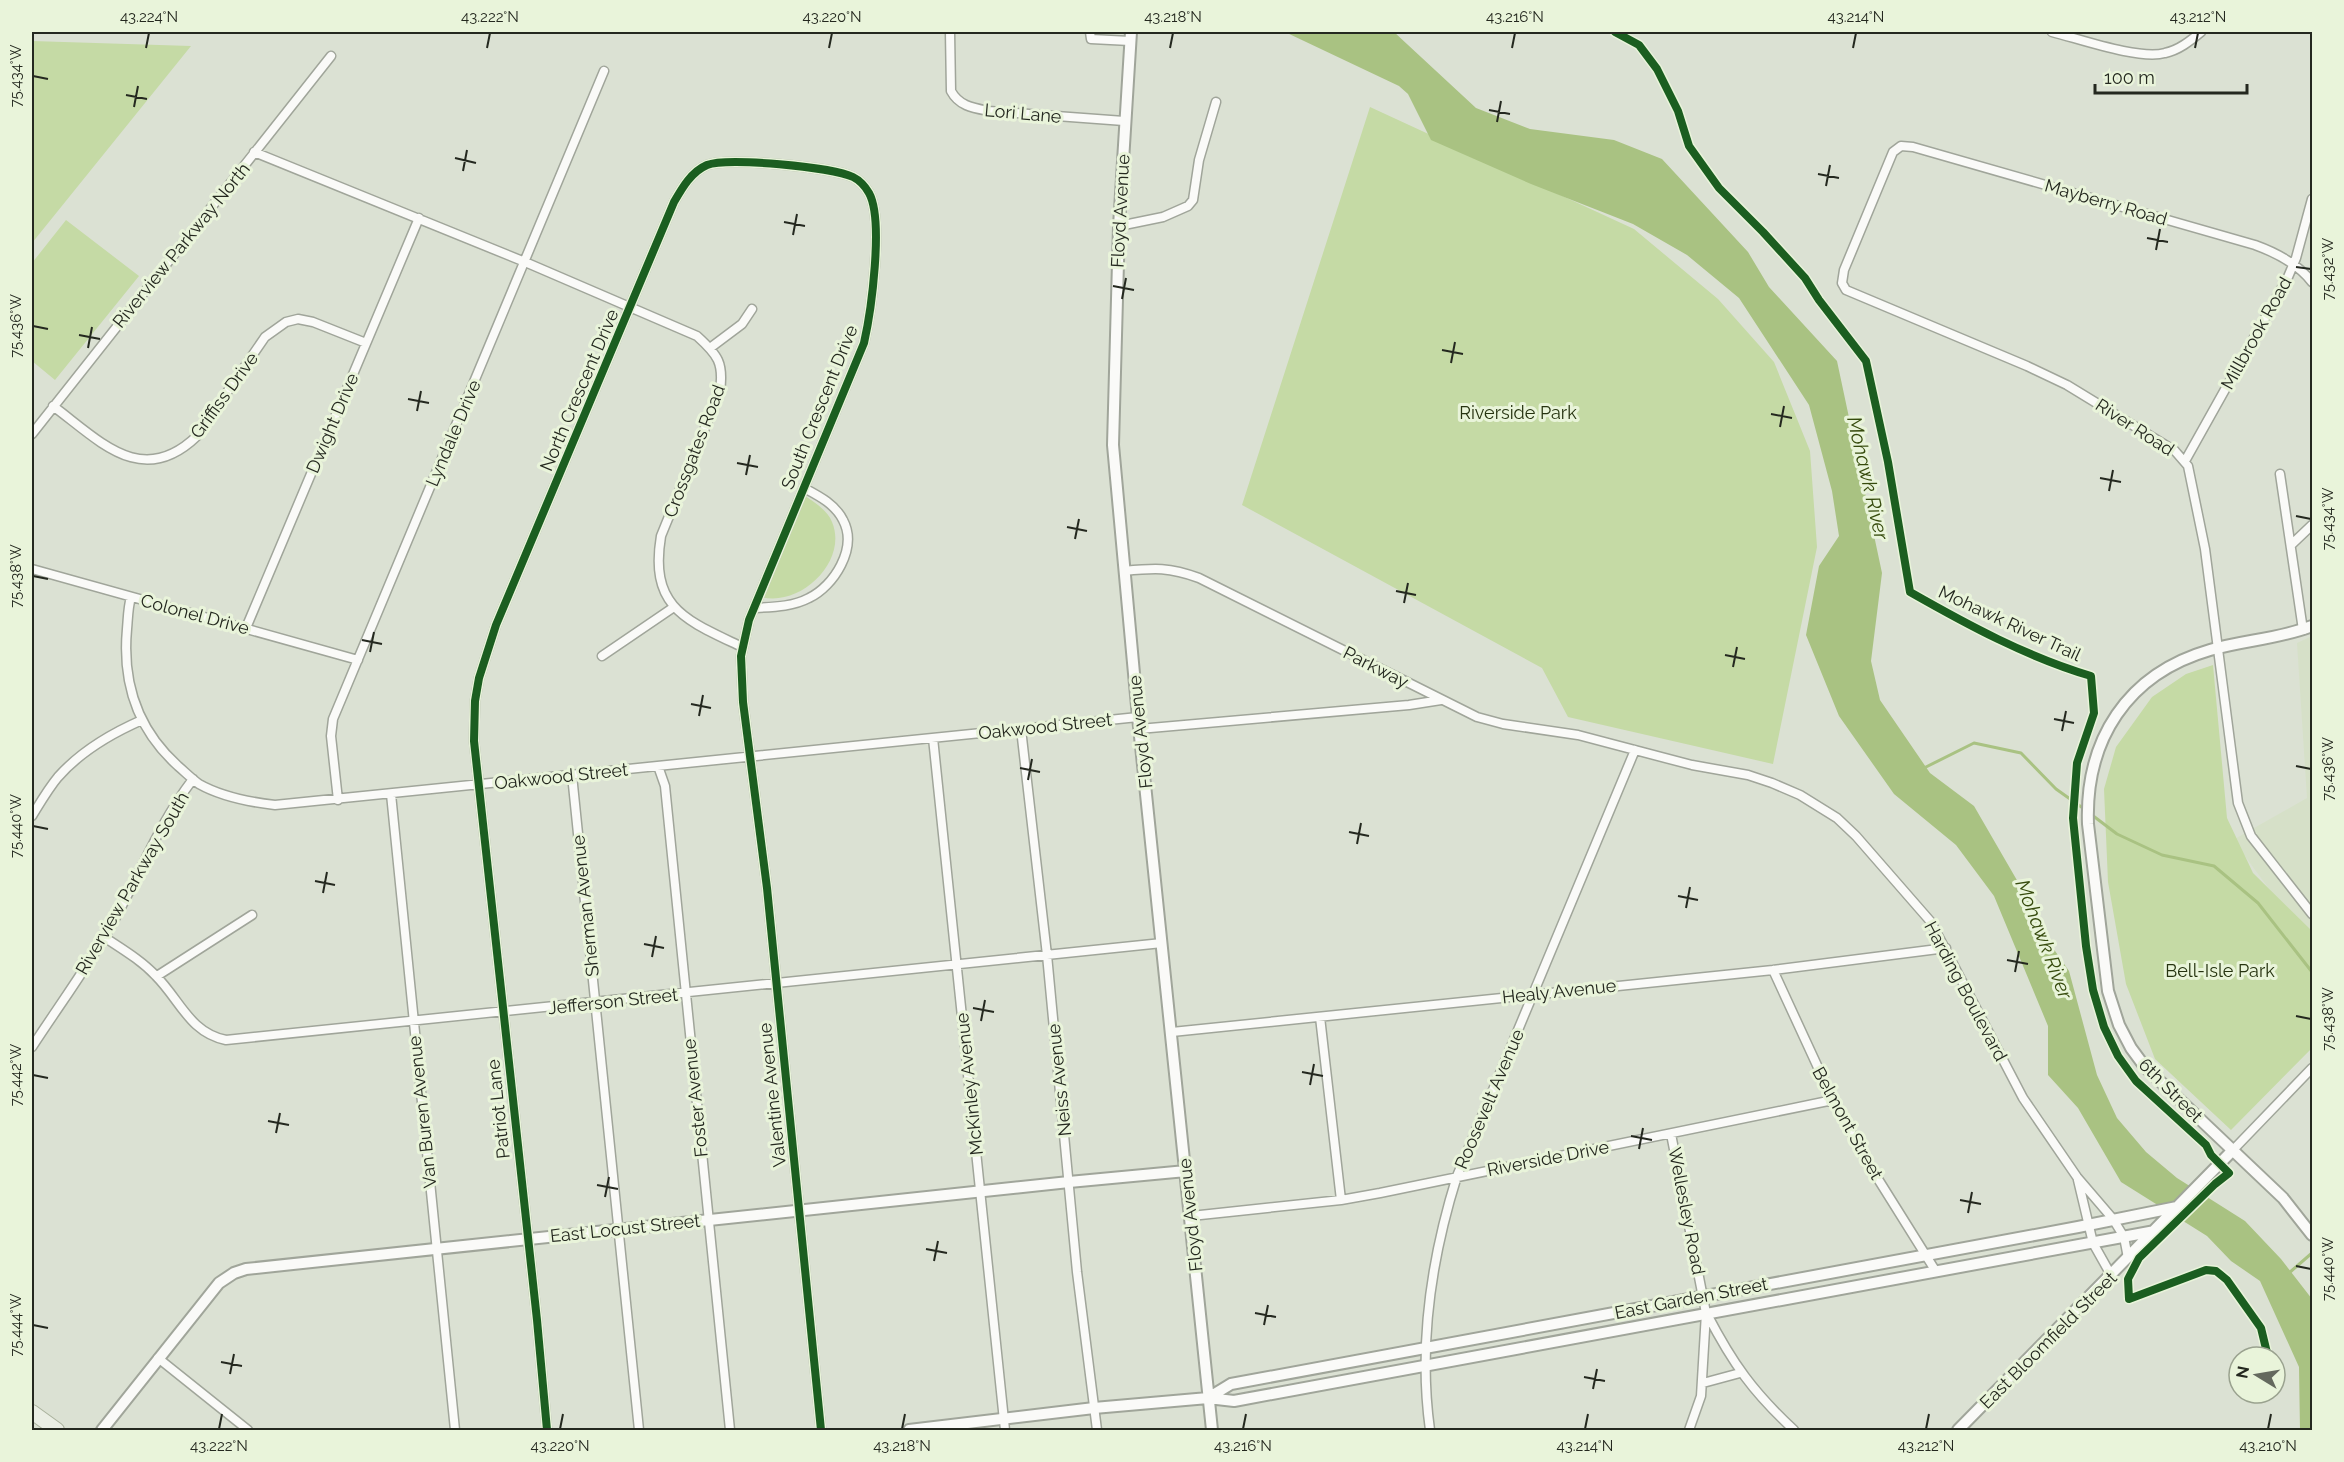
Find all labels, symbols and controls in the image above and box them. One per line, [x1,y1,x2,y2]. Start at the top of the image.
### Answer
text: 43.224°N [120,8,178,26]
text: 43.222°N [461,8,519,26]
text: 43.220°N [802,8,862,26]
text: 43.218°N [1144,8,1202,26]
text: 43.216°N [1486,8,1544,26]
text: 43.214°N [1828,8,1884,26]
text: 43.212°N [2170,8,2226,26]
text: 75.434°W [7,44,25,107]
scale bar [2095,57,2246,95]
text: 100 m [2104,67,2155,88]
street label: Lori Lane [984,99,1063,127]
street label: Floyd Avenue [1107,153,1133,268]
street label: Riverview Parkway North [108,158,254,332]
street label: Mayberry Road [2042,174,2170,230]
text: 75.432°W [2319,238,2337,300]
street label: Millbrook Road [2216,273,2296,393]
text: 75.436°W [7,294,25,358]
street label: North Crescent Drive [535,305,623,474]
street label: South Crescent Drive [776,321,862,492]
street label: Griffiss Drive [186,348,263,442]
street label: Dwight Drive [302,369,363,476]
street label: Lyndale Drive [421,376,485,489]
street label: Crossgates Road [659,382,729,520]
street label: River Road [2092,394,2178,460]
park label: Riverside Park [1459,402,1577,423]
water label: Mohawk River [1842,414,1894,543]
text: 75.434°W [2319,487,2337,550]
text: 75.438°W [7,544,25,608]
street label: Mohawk River Trail [1935,581,2085,665]
street label: Colonel Drive [138,589,252,639]
street label: Parkway [1340,642,1412,692]
street label: Floyd Avenue [1124,674,1156,790]
street label: Oakwood Street [977,709,1113,743]
text: 75.436°W [2319,737,2337,801]
street label: Oakwood Street [493,759,629,793]
street label: Riverview Parkway South [71,788,193,978]
text: 75.440°W [7,794,25,858]
street label: Sherman Avenue [567,834,603,978]
water label: Mohawk River [2010,876,2078,1003]
street label: Harding Boulevard [1920,917,2012,1065]
park label: Bell-Isle Park [2165,960,2275,981]
street label: Healy Avenue [1501,975,1617,1007]
street label: Jefferson Street [547,984,679,1018]
text: 75.438°W [2319,987,2337,1051]
street label: McKinley Avenue [951,1011,987,1156]
street label: Valentine Avenue [754,1021,790,1168]
street label: Neiss Avenue [1043,1022,1075,1137]
street label: Roosevelt Avenue [1450,1026,1528,1172]
street label: Van Buren Avenue [404,1034,440,1189]
street label: Foster Avenue [678,1037,712,1158]
text: 75.442°W [7,1043,25,1106]
street label: 6th Street [2135,1054,2207,1126]
street label: Patriot Lane [482,1058,514,1160]
street label: Belmont Street [1808,1063,1888,1183]
street label: Riverside Drive [1485,1136,1611,1180]
street label: Wellesley Road [1664,1145,1710,1277]
street label: Floyd Avenue [1174,1157,1206,1273]
street label: East Locust Street [549,1210,701,1246]
text: 75.440°W [2319,1237,2337,1301]
street label: East Bloomfield Street [1975,1267,2121,1413]
street label: East Garden Street [1613,1273,1769,1323]
text: 75.444°W [7,1293,25,1356]
north arrow [2227,1345,2287,1405]
text: N [2232,1364,2253,1380]
text: 43.222°N [190,1437,248,1455]
text: 43.220°N [530,1437,590,1455]
text: 43.218°N [873,1437,931,1455]
text: 43.216°N [1214,1437,1272,1455]
text: 43.214°N [1557,1437,1613,1455]
text: 43.212°N [1898,1437,1954,1455]
text: 43.210°N [2239,1437,2297,1455]

